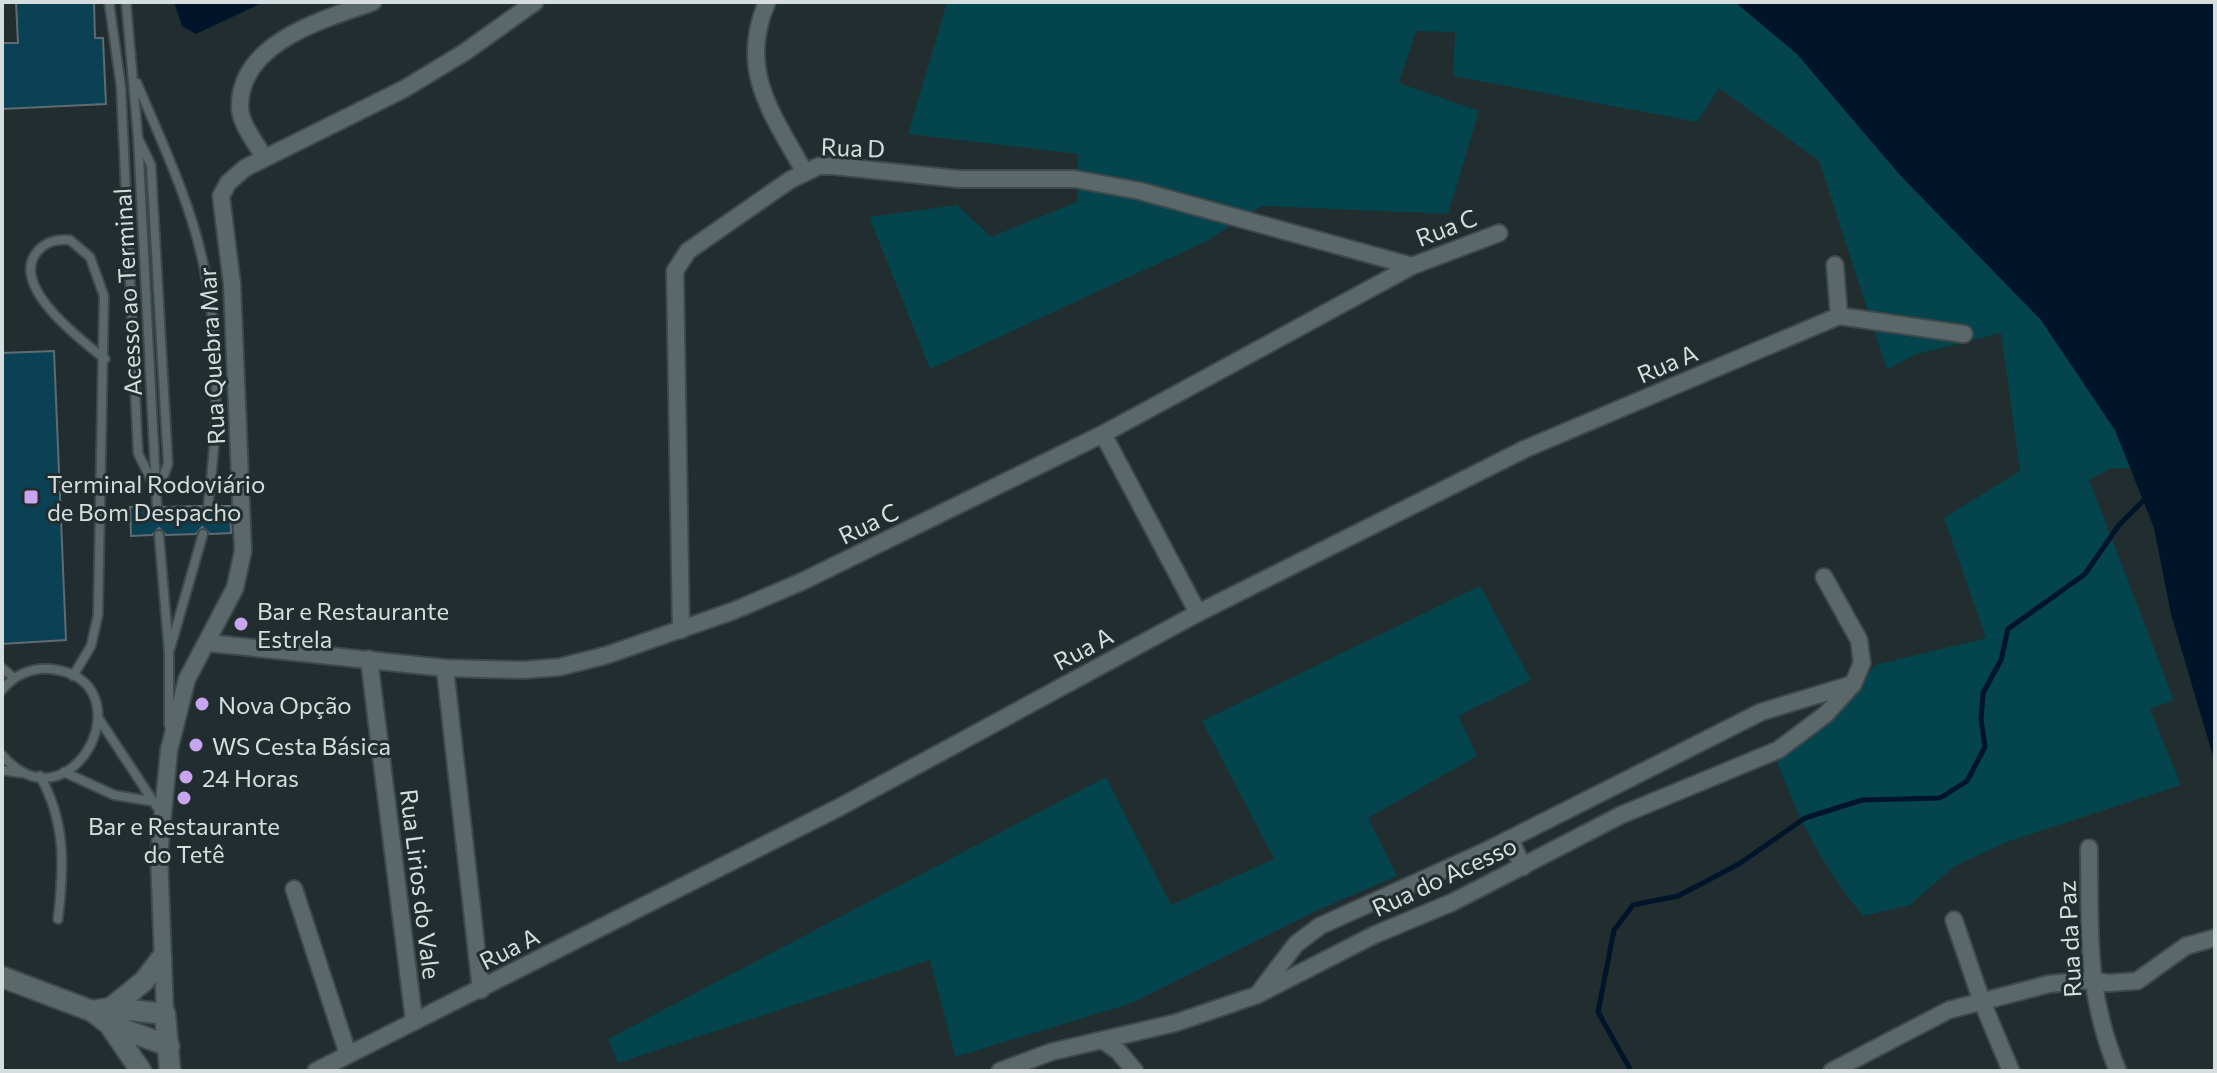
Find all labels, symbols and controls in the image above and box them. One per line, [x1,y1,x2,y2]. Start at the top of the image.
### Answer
street label: Rua D [820,131,886,163]
street label: Acesso ao Terminal [107,187,147,397]
street label: Rua C [1411,202,1481,252]
street label: Rua Quebra Mar [192,266,230,446]
street label: Rua A [1632,337,1702,389]
place label: Terminal Rodoviário de Bom Despacho [47,469,265,526]
marker: Terminal Rodoviário de Bom Despacho [22,488,40,506]
street label: Rua C [833,496,903,550]
place label: Bar e Restaurante Estrela [257,596,449,653]
marker: Bar e Restaurante Estrela [232,615,250,633]
street label: Rua A [1048,620,1118,676]
place label: Nova Opção [218,690,352,719]
marker: Nova Opção [193,695,211,713]
place label: WS Cesta Básica [212,731,391,760]
marker: WS Cesta Básica [187,736,205,754]
place label: 24 Horas [202,763,299,792]
marker: 24 Horas [177,768,195,786]
street label: Rua Lirios do Vale [395,787,447,981]
marker: Bar e Restaurante do Tetê [175,789,193,807]
place label: Bar e Restaurante do Tetê [88,811,280,868]
street label: Rua do Acesso [1367,830,1521,922]
street label: Rua da Paz [2051,880,2087,998]
street label: Rua A [474,921,544,975]

